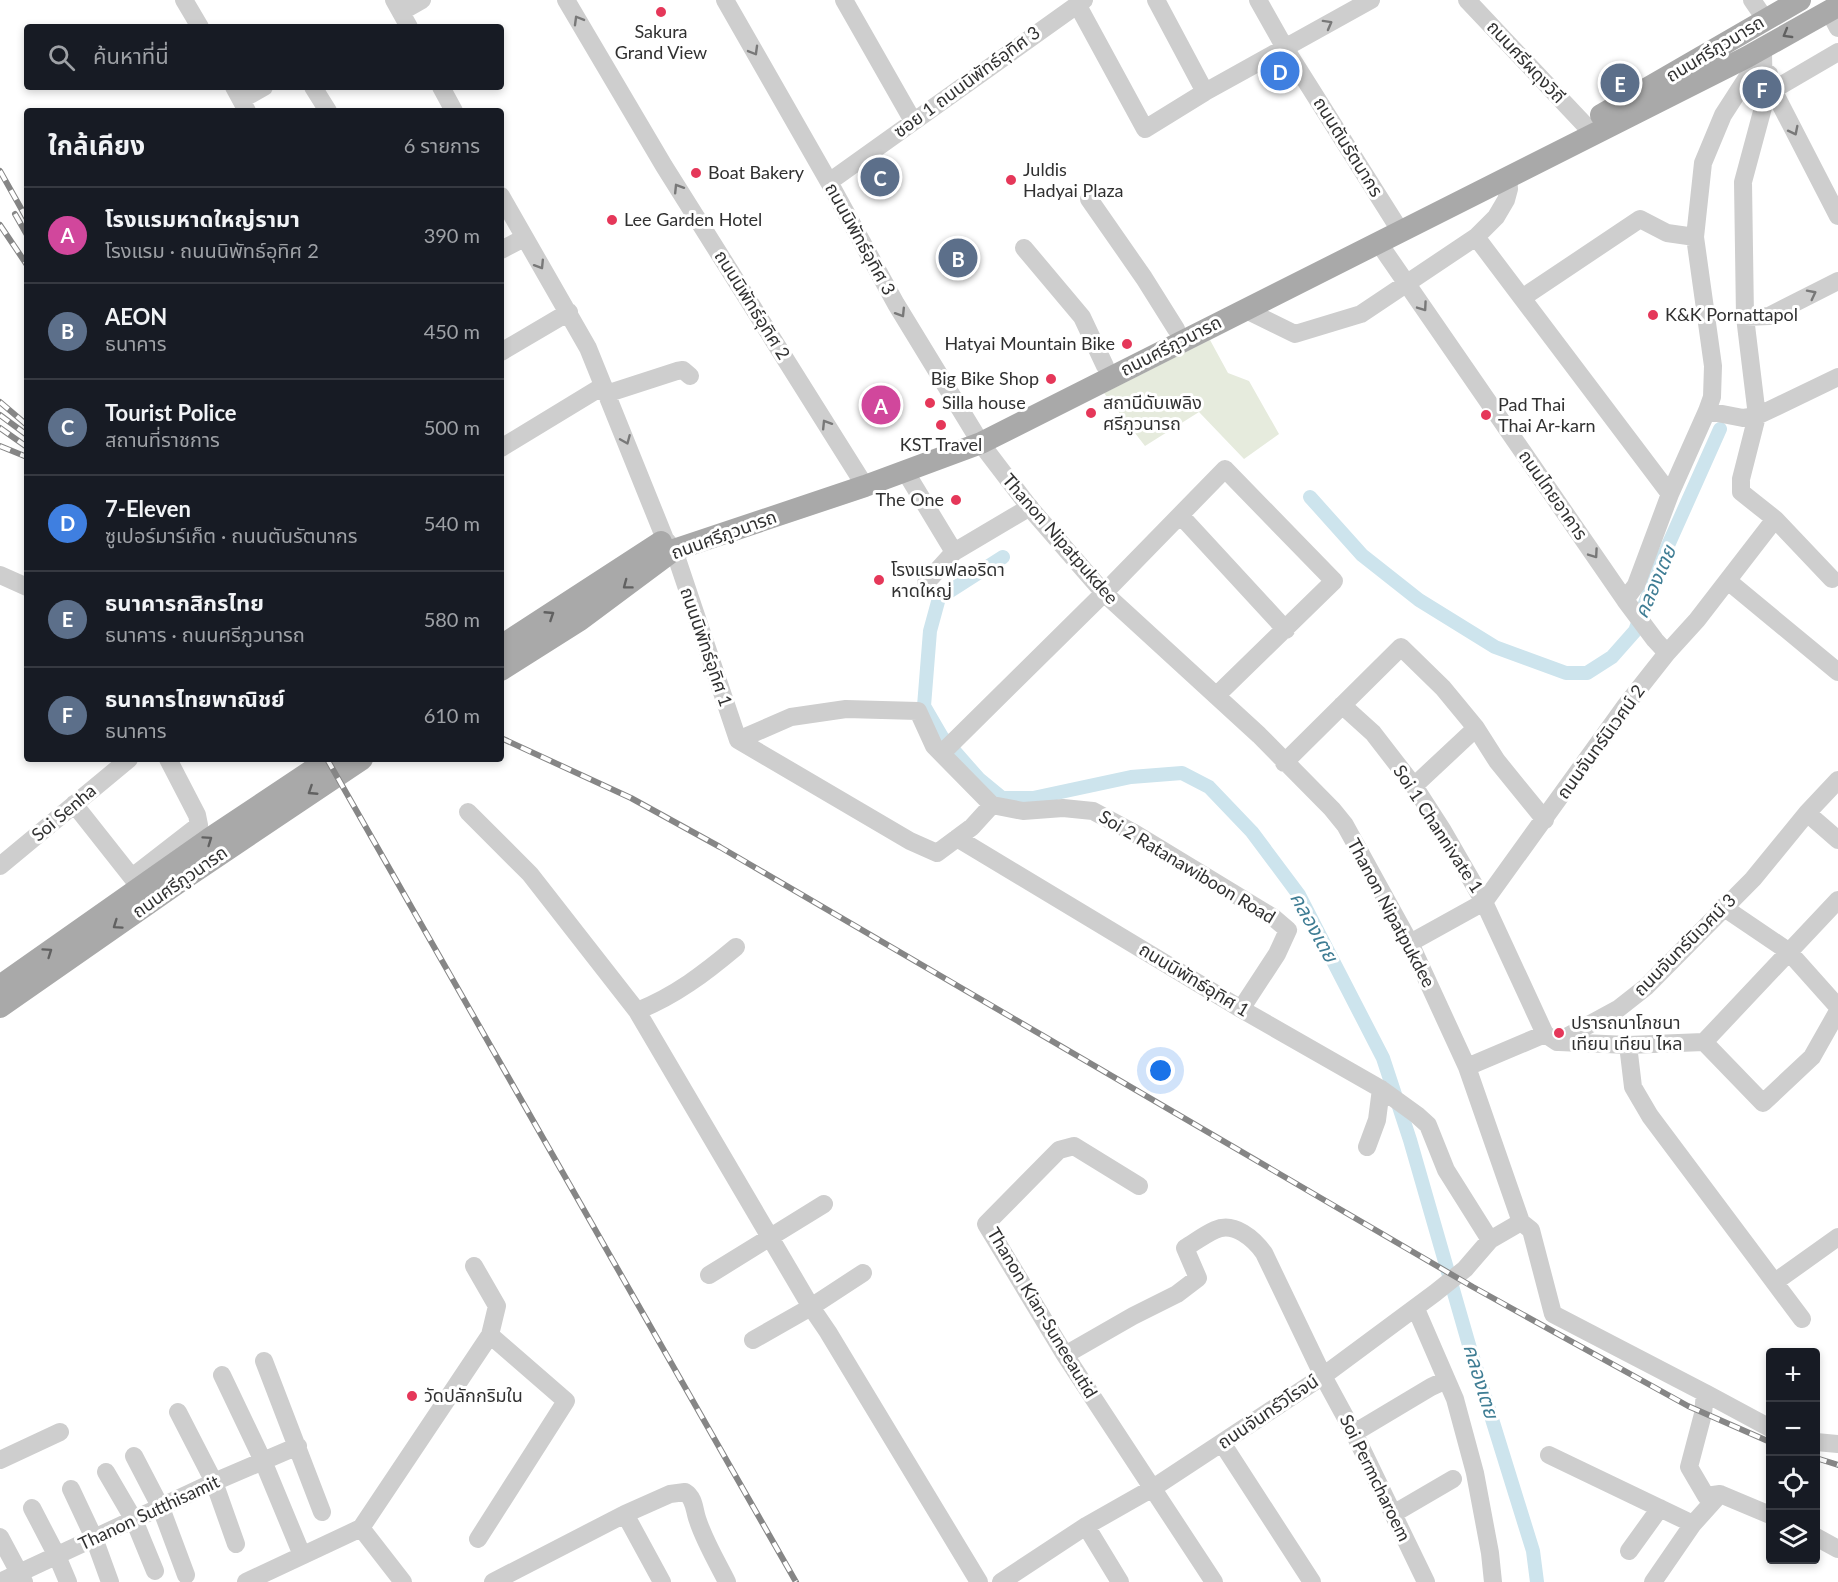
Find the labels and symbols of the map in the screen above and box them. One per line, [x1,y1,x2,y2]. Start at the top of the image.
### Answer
marker: Sakura Grand View [654,5,668,19]
street label: ถนนศรีภูวนารถ [1661,10,1769,88]
street label: ถนนศรีผดุงวิถี [1482,15,1571,108]
one-way arrow [574,16,586,26]
place label: Sakura Grand View [615,20,707,63]
one-way arrow [1322,20,1332,31]
street label: ซอย 1 ถนนนิพัทธ์อุทิศ 3 [889,21,1044,142]
one-way arrow [1783,27,1793,39]
one-way arrow [747,45,758,55]
pin: D [1260,48,1300,94]
pin: E [1600,60,1640,106]
pin: F [1742,66,1782,112]
street label: ถนนตันรัตนากร [1309,92,1388,201]
one-way arrow [1787,124,1798,135]
pin: C [860,154,900,200]
place label: Juldis Hadyai Plaza [1023,158,1124,201]
place label: Boat Bakery [708,161,805,183]
marker: Boat Bakery [689,166,703,180]
marker: Juldis Hadyai Plaza [1004,173,1018,187]
street label: ถนนนิพัทธ์อุทิศ 3 [820,179,901,299]
one-way arrow [674,184,685,195]
place label: Lee Garden Hotel [624,208,762,230]
marker: Lee Garden Hotel [605,213,619,227]
pin: B [938,236,978,280]
street label: ถนนนิพัทธ์อุทิศ 2 [710,246,795,364]
one-way arrow [533,259,545,269]
one-way arrow [1805,290,1816,302]
one-way arrow [1416,301,1427,312]
place label: K&K Pornattapol [1665,303,1798,325]
one-way arrow [893,307,905,317]
marker: K&K Pornattapol [1646,308,1660,322]
street label: ถนนศรีภูวนารถ [1116,310,1226,382]
place label: Hatyai Mountain Bike [944,332,1115,354]
marker: Hatyai Mountain Bike [1120,337,1134,351]
place label: Big Bike Shop [931,367,1039,389]
marker: Big Bike Shop [1044,372,1058,386]
pin: A [862,382,900,428]
place label: Silla house [942,391,1026,413]
place label: สถานีดับเพลิง ศรีภูวนารถ [1103,391,1202,436]
place label: Pad Thai Thai Ar-karn [1498,393,1596,436]
marker: Silla house [923,396,937,410]
marker: สถานีดับเพลิง ศรีภูวนารถ [1084,406,1098,420]
marker: Pad Thai Thai Ar-karn [1479,408,1493,422]
marker: KST Travel [934,418,948,432]
one-way arrow [822,420,834,430]
place label: KST Travel [900,433,982,455]
one-way arrow [618,434,630,445]
street label: ถนนไทยอาคาร [1515,445,1593,544]
street label: Thanon Nipatpukdee [998,469,1123,608]
place label: The One [876,488,944,510]
marker: The One [949,493,963,507]
street label: ถนนศรีภูวนารถ [668,505,780,565]
water label: คลองเตย [1628,540,1681,621]
one-way arrow [1587,548,1598,559]
place label: โรงแรมฟลอริดา หาดใหญ่ [891,558,1005,601]
marker: โรงแรมฟลอริดา หาดใหญ่ [872,573,886,587]
one-way arrow [622,578,633,589]
street label: ถนนนิพัทธ์อุทิศ 1 [675,584,738,710]
one-way arrow [544,610,554,622]
street label: ถนนจันทร์นิเวศน์ 2 [1551,680,1649,803]
street label: Soi 1 Channivate 1 [1389,760,1488,897]
street label: Soi Senha [27,779,100,845]
one-way arrow [308,783,319,794]
street label: Soi 2 Ratanawiboon Road [1095,805,1280,928]
street label: Thanon Nipatpukdee [1343,834,1440,991]
one-way arrow [201,836,212,847]
street label: ถนนศรีภูวนารถ [128,840,232,924]
water label: คลองเตย [1286,887,1345,968]
street label: ถนนจันทร์นิเวศน์ 3 [1629,889,1740,1000]
one-way arrow [113,918,124,929]
street label: ถนนนิพัทธ์อุทิศ 1 [1135,938,1254,1022]
one-way arrow [41,948,52,959]
place label: ปรารถนาโภชนา เทียน เทียน ไหล [1571,1011,1683,1054]
marker: ปรารถนาโภชนา เทียน เทียน ไหล [1552,1026,1566,1040]
your location [1146,1056,1175,1085]
street label: Thanon Kian-Suneeautid [983,1223,1103,1402]
water label: คลองเตย [1459,1341,1505,1423]
street label: ถนนจันทร์วิโรจน์ [1213,1369,1322,1453]
place label: วัดปลักกริมใน [424,1384,523,1406]
marker: วัดปลักกริมใน [405,1389,419,1403]
street label: Soi Permcharoem [1336,1411,1416,1545]
street label: Thanon Sutthisamit [75,1470,223,1554]

